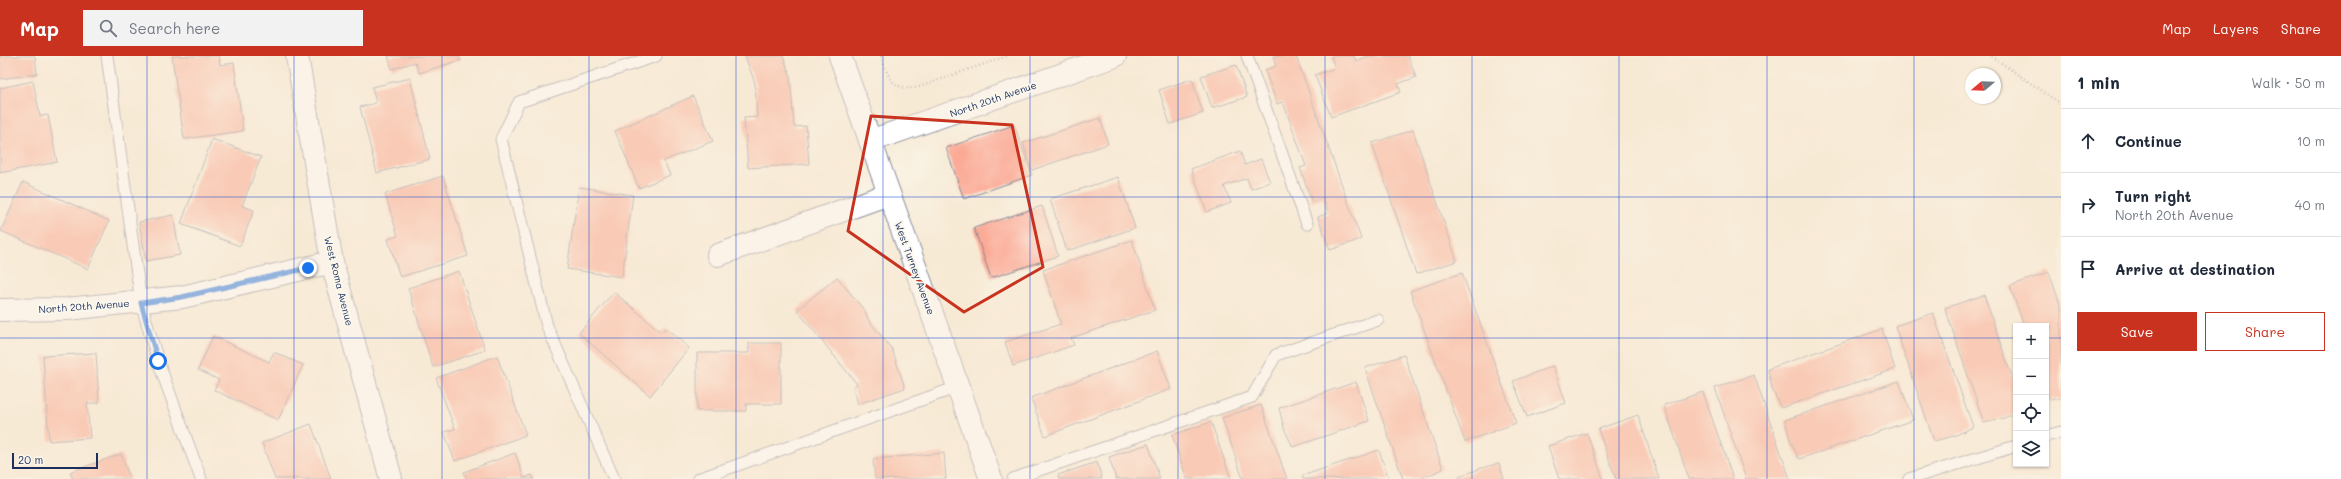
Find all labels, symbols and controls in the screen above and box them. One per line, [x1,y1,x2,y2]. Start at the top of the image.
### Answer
search box [83,10,363,46]
text: Map [20,16,59,41]
icon: search [97,17,119,39]
text: Search here [129,18,220,38]
text: Map [2162,19,2191,38]
text: Layers [2213,19,2259,38]
text: Share [2281,19,2321,38]
north arrow [1965,68,2001,104]
text: 1 min [2077,71,2120,93]
text: Walk · 50 m [2251,74,2325,91]
street label: North 20th Avenue [948,78,1038,120]
icon: ahead [2077,130,2099,152]
text: Continue [2115,131,2182,151]
text: 10 m [2297,132,2325,149]
text: Turn right [2115,186,2192,206]
icon: right [2077,194,2099,216]
text: 40 m [2295,196,2325,213]
text: North 20th Avenue [2115,206,2234,223]
street label: West Turney Avenue [892,219,938,317]
street label: West Roma Avenue [321,235,357,327]
icon: arrive [2077,258,2099,280]
route end [299,259,317,277]
text: Arrive at destination [2115,259,2275,279]
street label: North 20th Avenue [38,296,130,316]
button: Save [2077,312,2197,351]
button: Share [2205,312,2325,351]
map controls [2013,323,2049,467]
button: + [2013,323,2049,359]
route start [149,352,167,370]
button: − [2013,359,2049,395]
button: locate [2013,395,2049,431]
button: layers [2013,431,2049,467]
scale bar [12,451,98,470]
text: 20 m [18,452,43,467]

